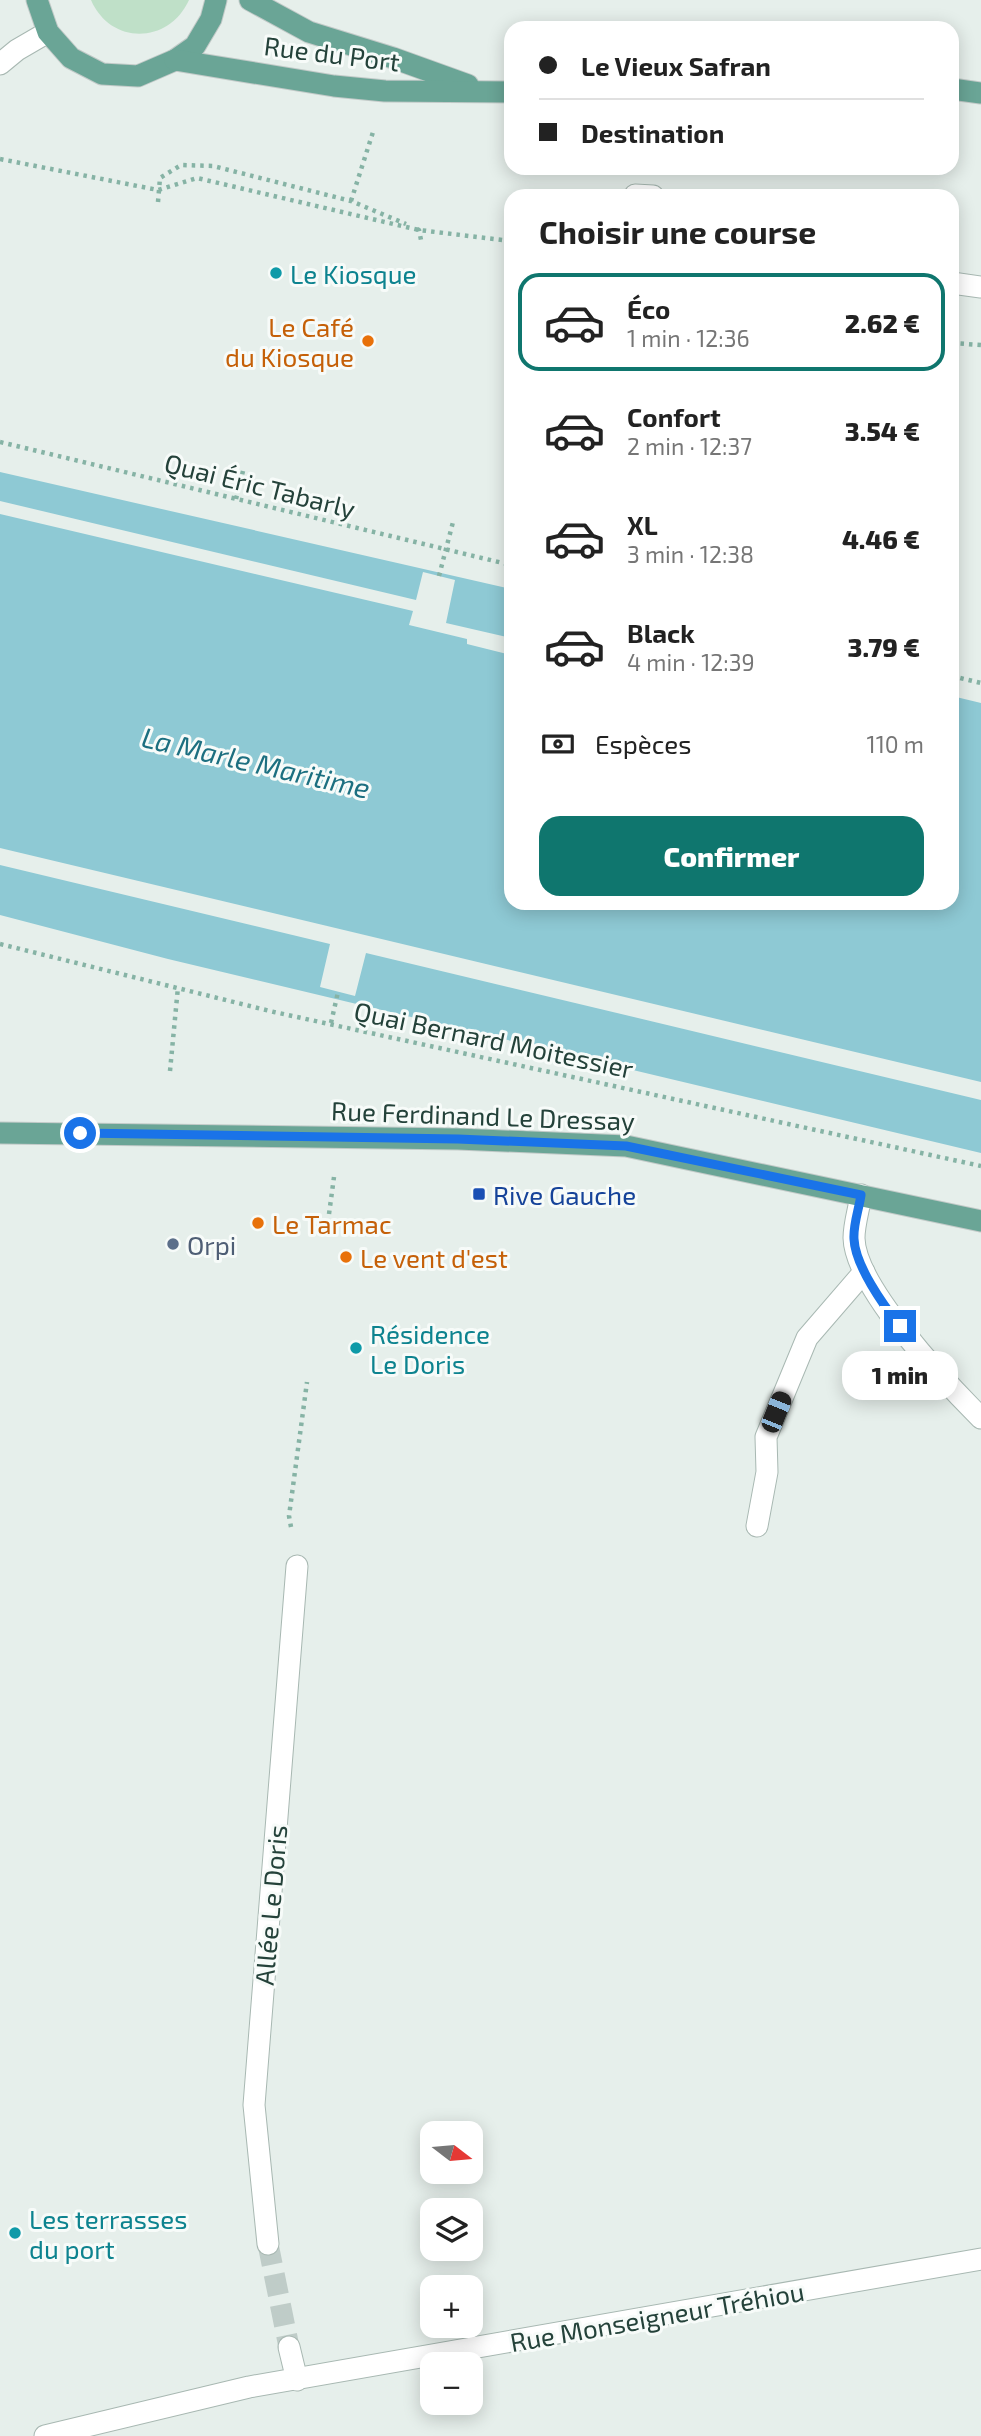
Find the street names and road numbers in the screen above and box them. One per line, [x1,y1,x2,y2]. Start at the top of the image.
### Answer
street label: Rue du Port [262,29,402,77]
street label: Quai Éric Tabarly [161,446,359,524]
street label: Quai Bernard Moitessier [352,994,636,1084]
street label: Rue Ferdinand Le Dressay [331,1094,636,1136]
street label: Allée Le Doris [248,1824,292,1986]
street label: Rue Monseigneur Tréhiou [507,2275,807,2357]

